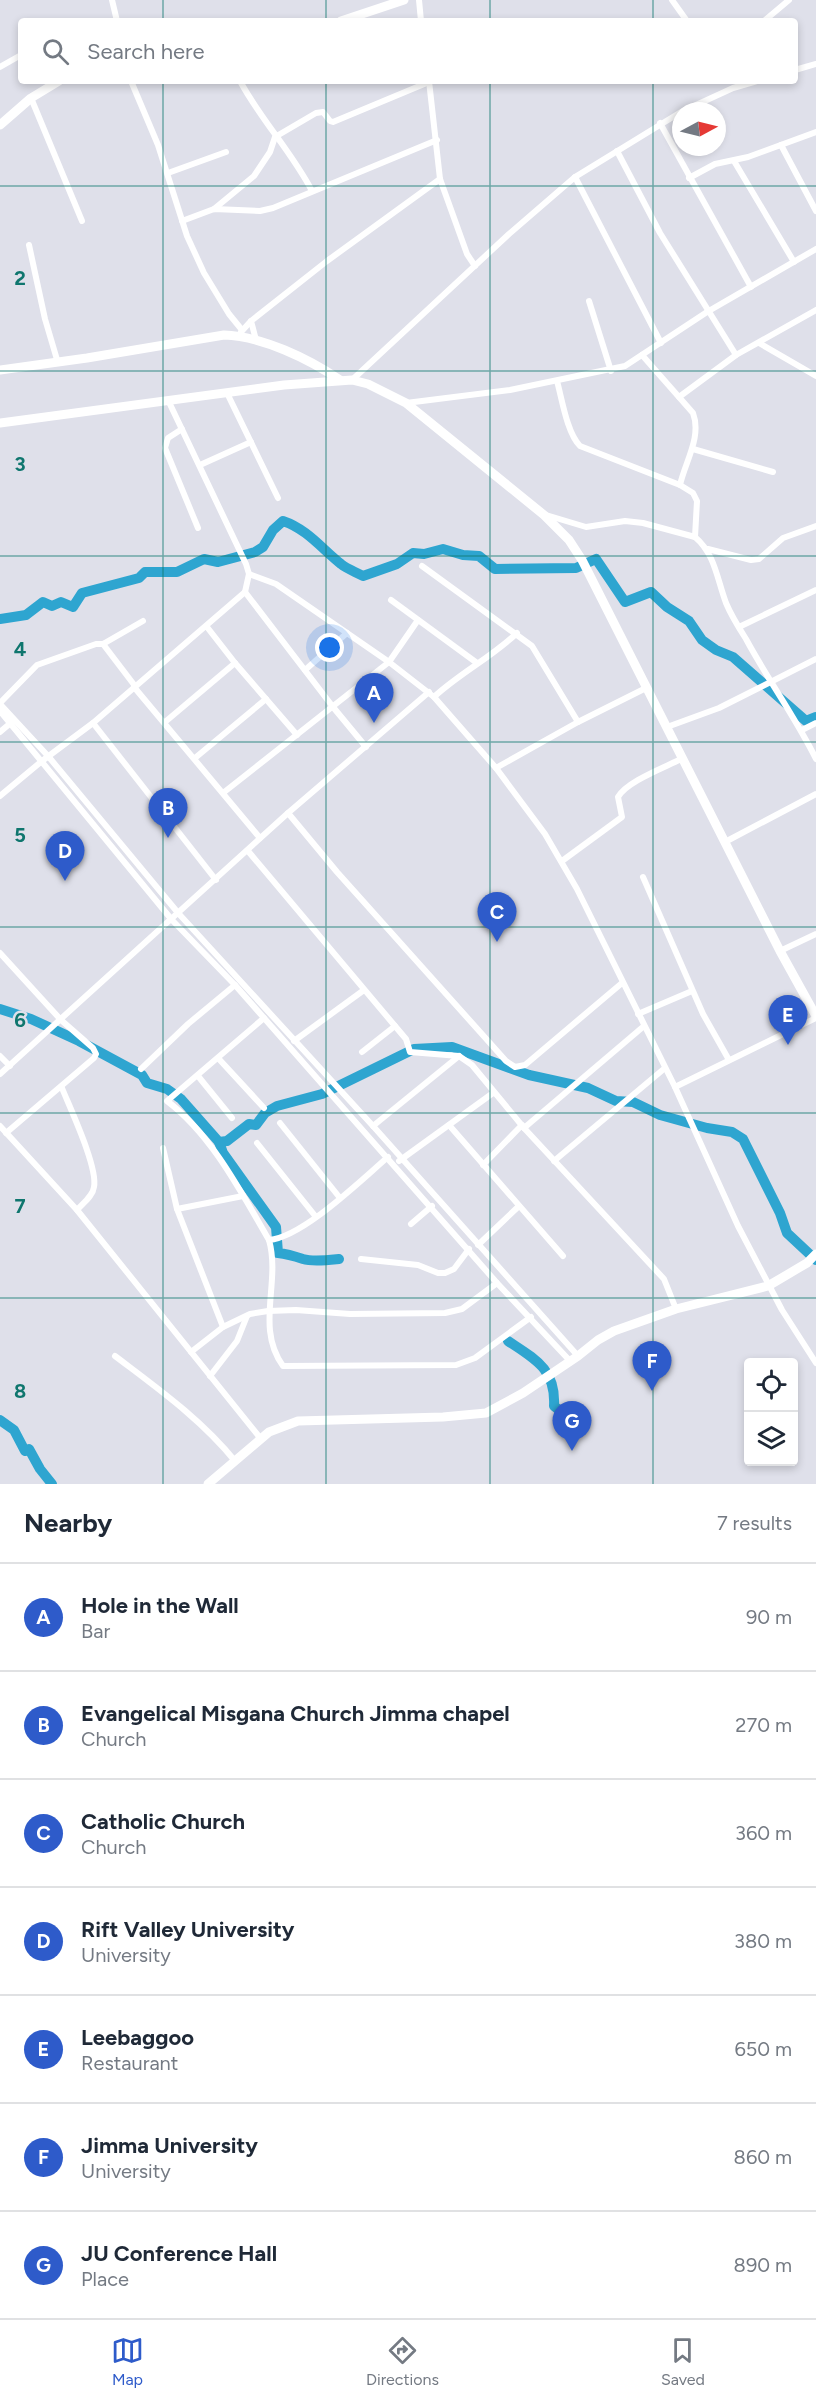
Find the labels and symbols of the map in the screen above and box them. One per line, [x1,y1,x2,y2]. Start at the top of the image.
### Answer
north arrow [672,102,726,156]
text: 2 [14,266,26,290]
text: 3 [14,452,26,476]
your location [315,633,344,662]
text: 4 [14,637,27,661]
pin: A [354,674,394,723]
pin: B [148,788,188,838]
text: 5 [14,823,26,847]
pin: D [46,832,84,881]
pin: C [478,892,516,942]
pin: E [768,996,808,1045]
text: 6 [14,1008,26,1032]
text: 7 [14,1194,26,1218]
pin: F [632,1342,672,1391]
text: 8 [14,1379,26,1403]
pin: G [552,1402,592,1451]

